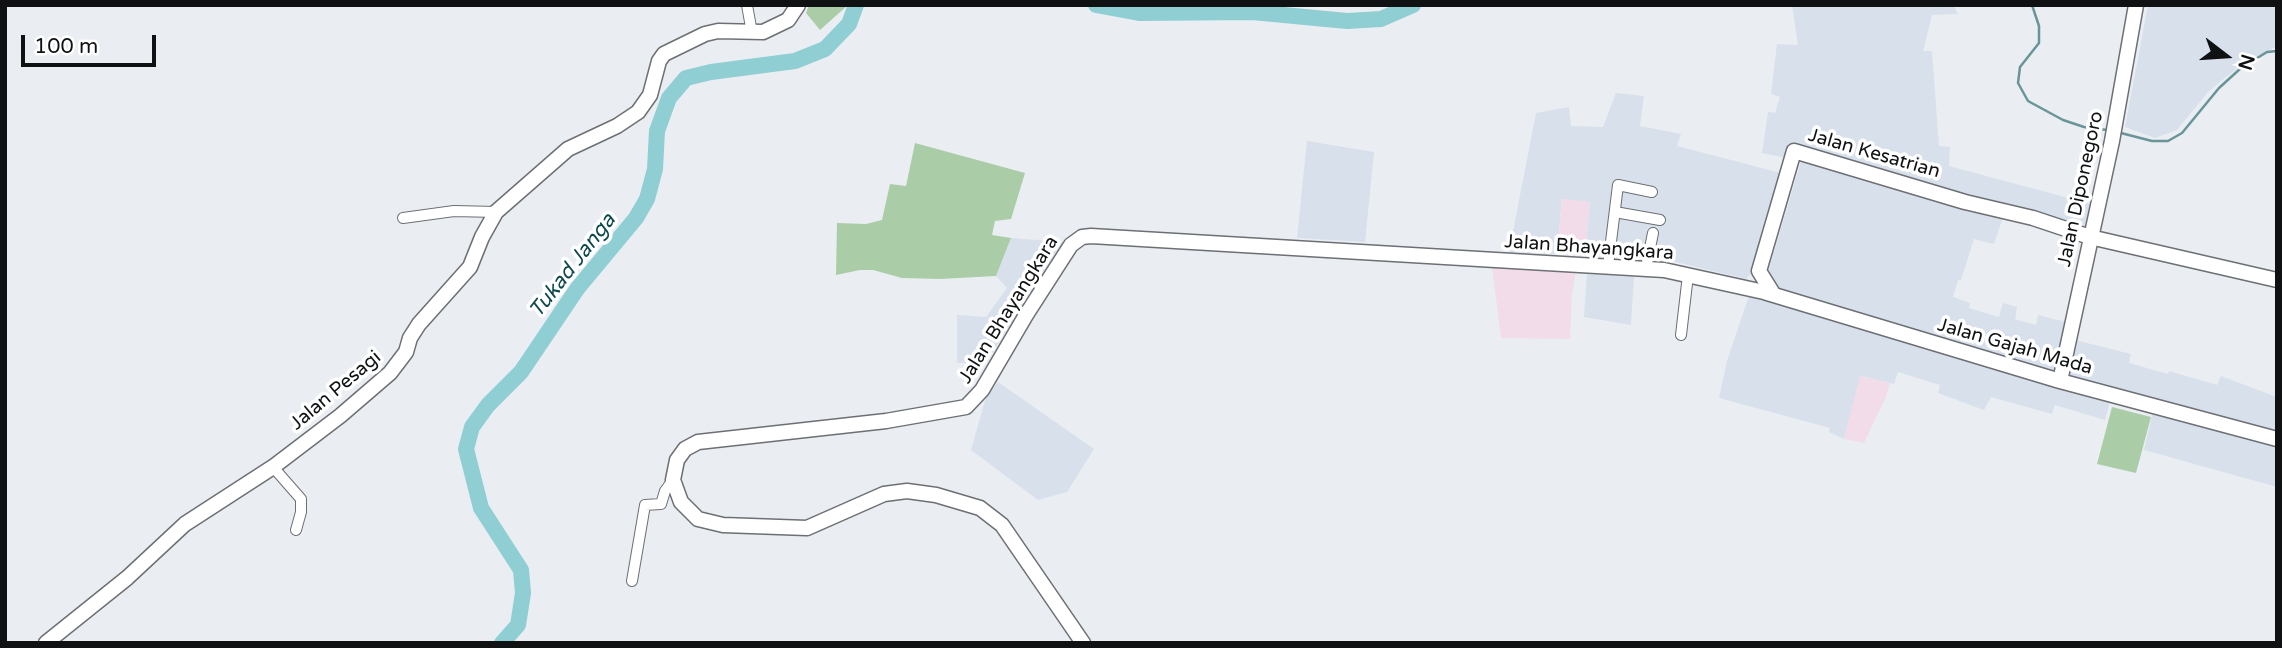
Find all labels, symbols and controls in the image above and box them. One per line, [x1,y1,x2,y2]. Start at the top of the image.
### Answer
scale bar [24,21,159,65]
north arrow [2191,21,2261,91]
text: 100 m [34,34,98,59]
text: N [2233,52,2259,73]
street label: Jalan Diponegoro [2053,109,2109,269]
street label: Jalan Kesatrian [1805,124,1943,184]
water label: Tukad Janga [524,209,622,323]
street label: Jalan Bhayangkara [1504,231,1674,265]
street label: Jalan Bhayangkara [954,232,1064,388]
street label: Jalan Gajah Mada [1935,314,2095,380]
street label: Jalan Pesagi [286,347,386,435]

